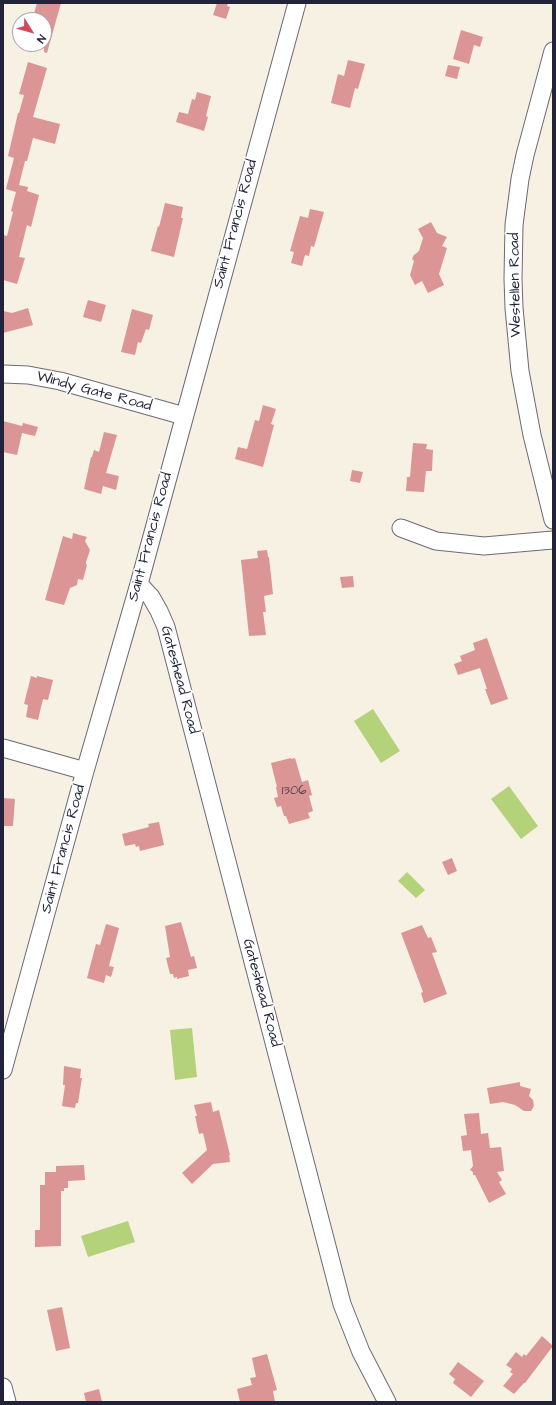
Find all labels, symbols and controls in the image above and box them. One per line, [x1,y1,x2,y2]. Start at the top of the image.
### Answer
north arrow [12,12,52,52]
text: N [33,32,49,46]
street label: Saint Francis Road [210,158,262,290]
street label: Westellen Road [506,232,526,338]
street label: Windy Gate Road [34,368,154,416]
street label: Saint Francis Road [125,471,177,603]
street label: Gateshead Road [156,624,202,736]
street label: Saint Francis Road [38,783,90,915]
house number: 1306 [282,783,306,799]
street label: Gateshead Road [238,937,284,1049]

